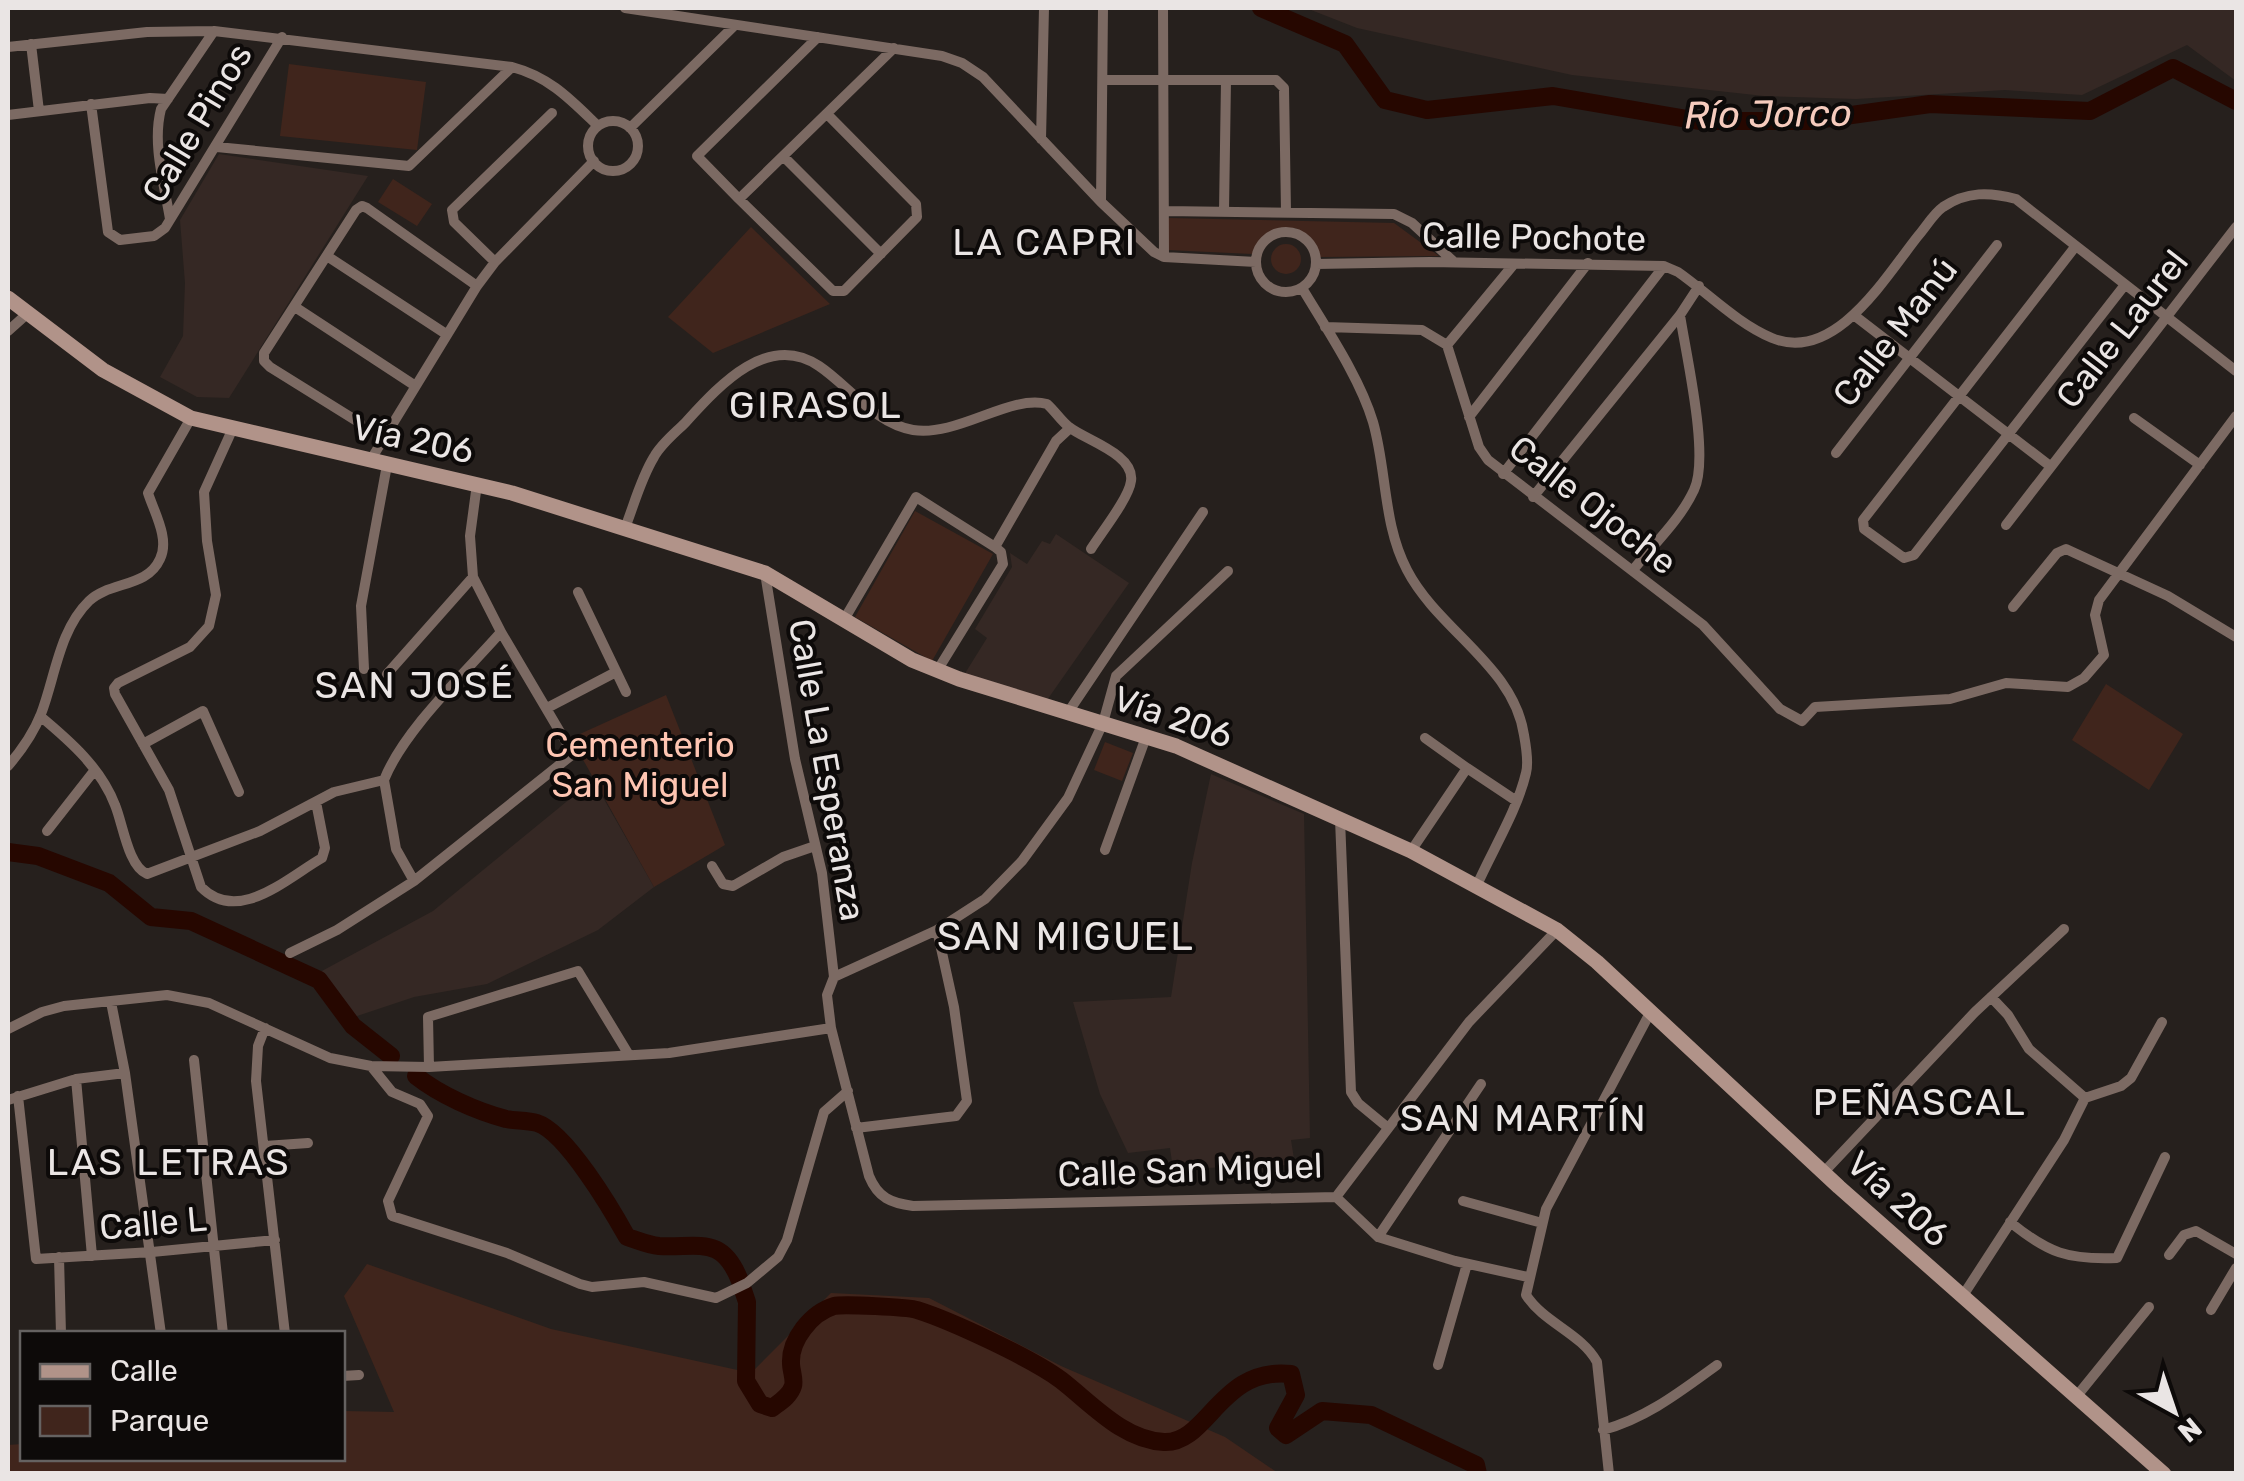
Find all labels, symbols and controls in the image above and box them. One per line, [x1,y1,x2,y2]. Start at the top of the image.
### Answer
street label: Calle Pinos [133,36,261,210]
water label: Río Jorco [1684,90,1852,138]
street label: Calle Pochote [1422,214,1646,260]
district label: LA CAPRI [952,219,1138,265]
street label: Calle Laurel [2047,242,2197,416]
street label: Calle Manú [1824,249,1966,415]
district label: GIRASOL [729,382,903,428]
street label: Vía 206 [348,406,478,472]
street label: Calle Ojoche [1501,427,1685,583]
street label: Calle La Esperanza [780,616,874,924]
district label: SAN JOSÉ [315,662,515,708]
street label: Vía 206 [1108,677,1238,757]
park label: Cementerio San Miguel [545,724,735,806]
district label: SAN MIGUEL [937,913,1195,960]
district label: PEÑASCAL [1813,1079,2027,1125]
district label: SAN MARTÍN [1400,1095,1648,1141]
district label: LAS LETRAS [47,1139,291,1185]
street label: Vía 206 [1838,1142,1958,1256]
street label: Calle San Miguel [1057,1144,1323,1196]
street label: Calle L [98,1197,208,1249]
legend [20,1331,345,1461]
text: Calle [110,1353,178,1389]
north arrow [2124,1361,2224,1461]
text: Parque [110,1403,209,1439]
text: N [2171,1411,2208,1449]

